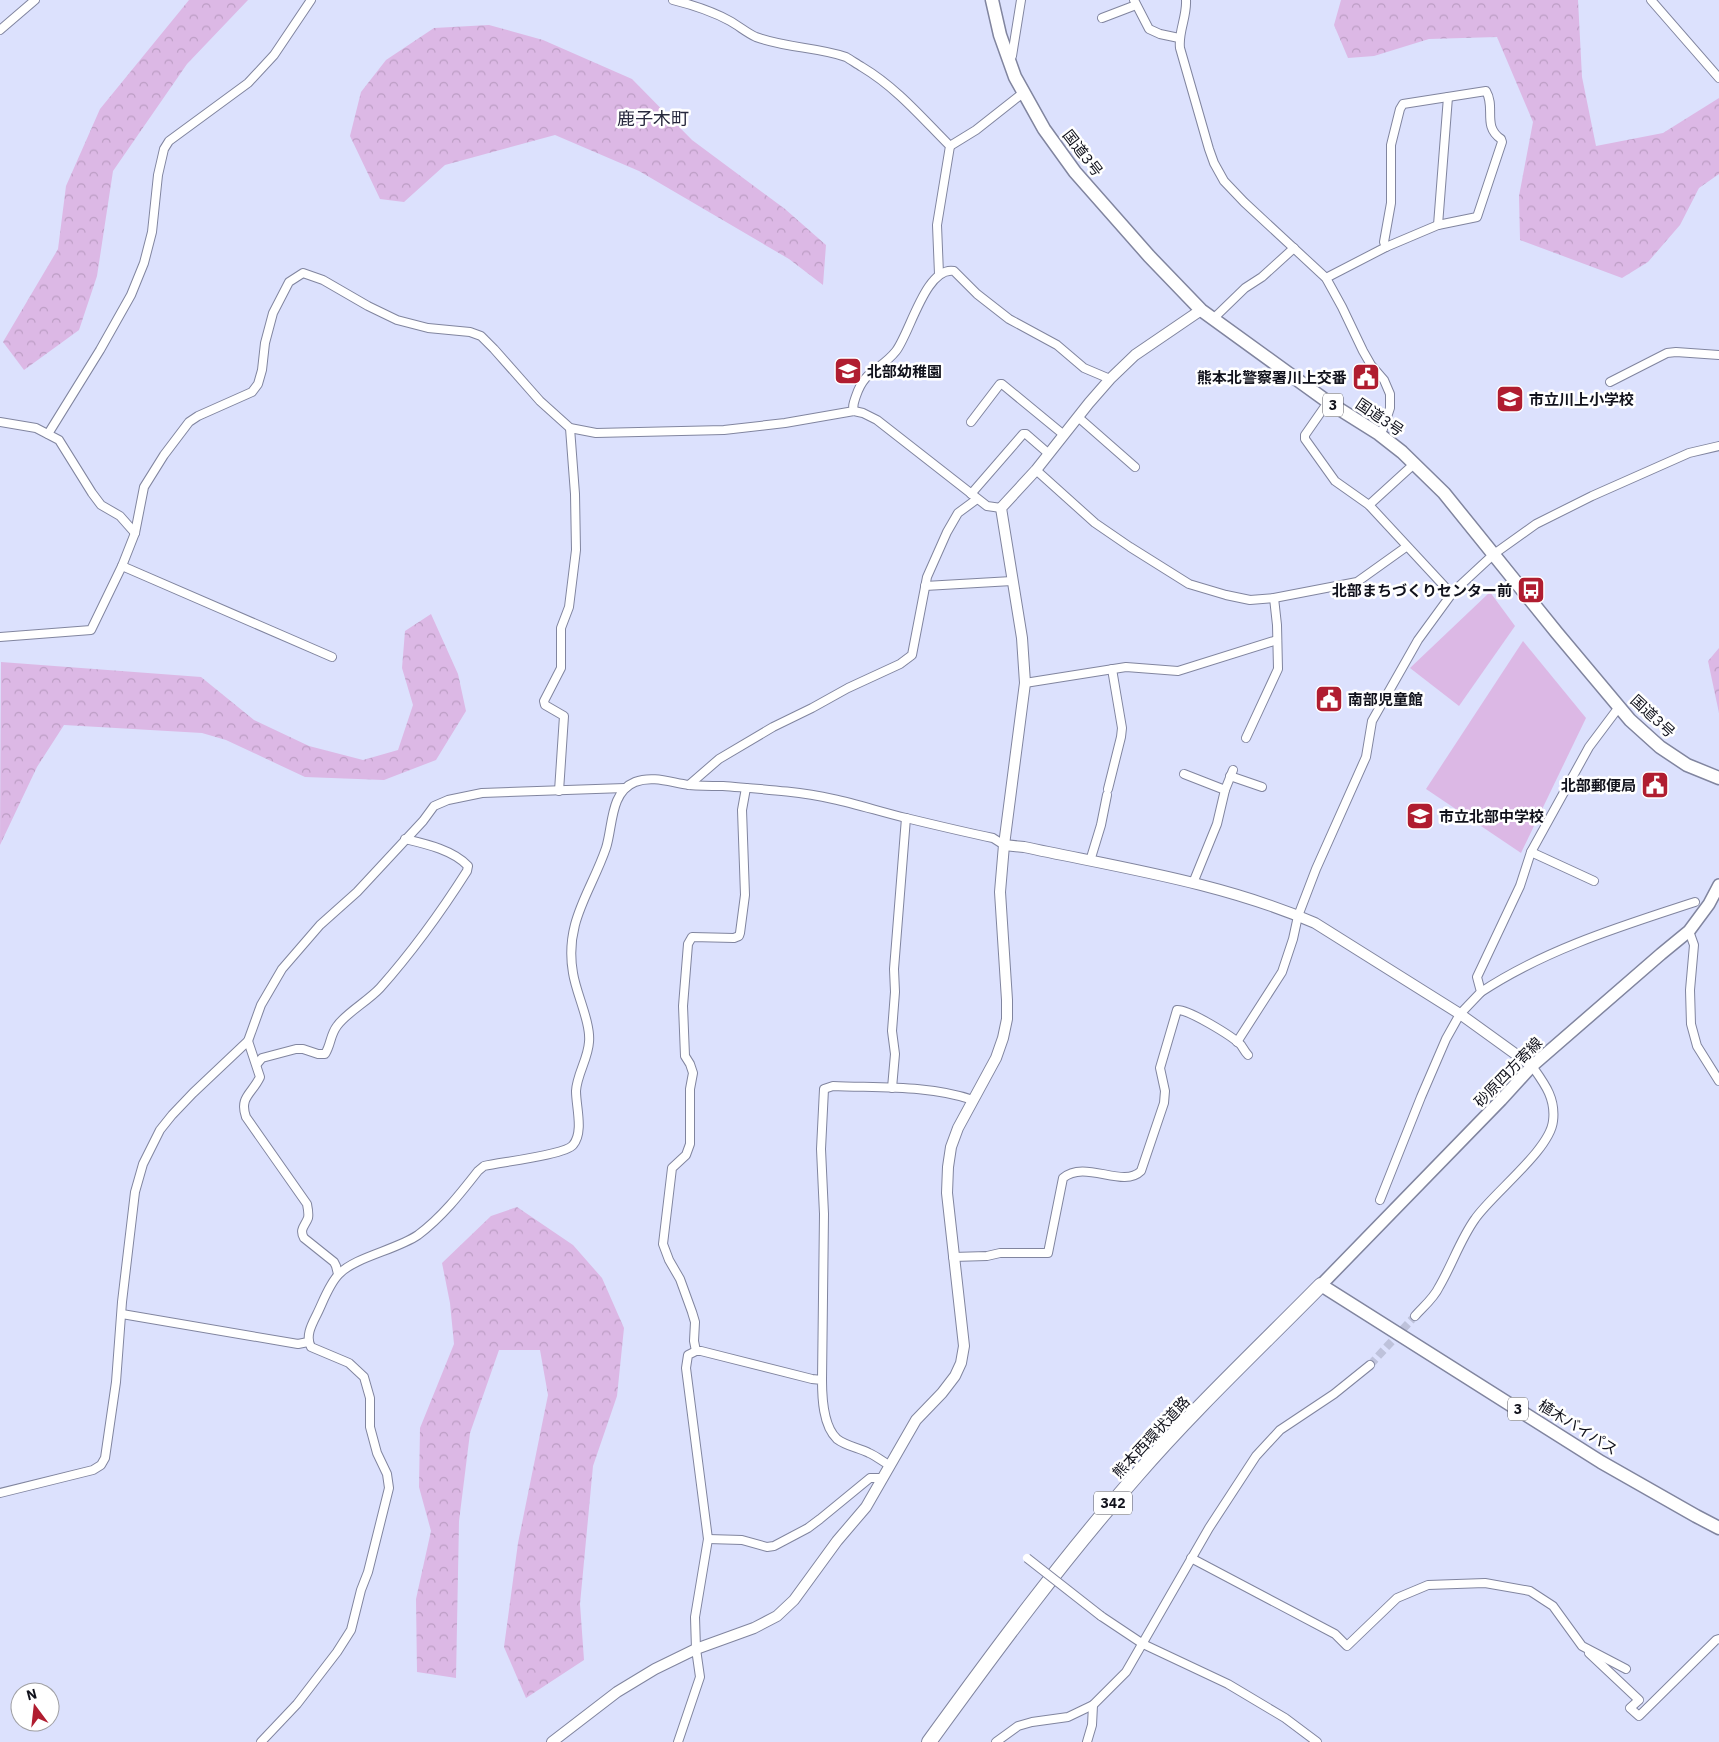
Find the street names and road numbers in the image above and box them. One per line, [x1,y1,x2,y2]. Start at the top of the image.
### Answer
street label: 国道3号 [1059,126,1107,180]
road number: 3 [1323,394,1343,416]
street label: 国道3号 [1352,394,1408,440]
street label: 国道3号 [1627,691,1679,741]
street label: 砂原四方寄線 [1470,1033,1546,1111]
street label: 熊本西環状道路 [1108,1392,1194,1482]
street label: 植木バイパス [1535,1395,1621,1459]
road number: 3 [1508,1398,1528,1420]
road number: 342 [1094,1492,1132,1515]

